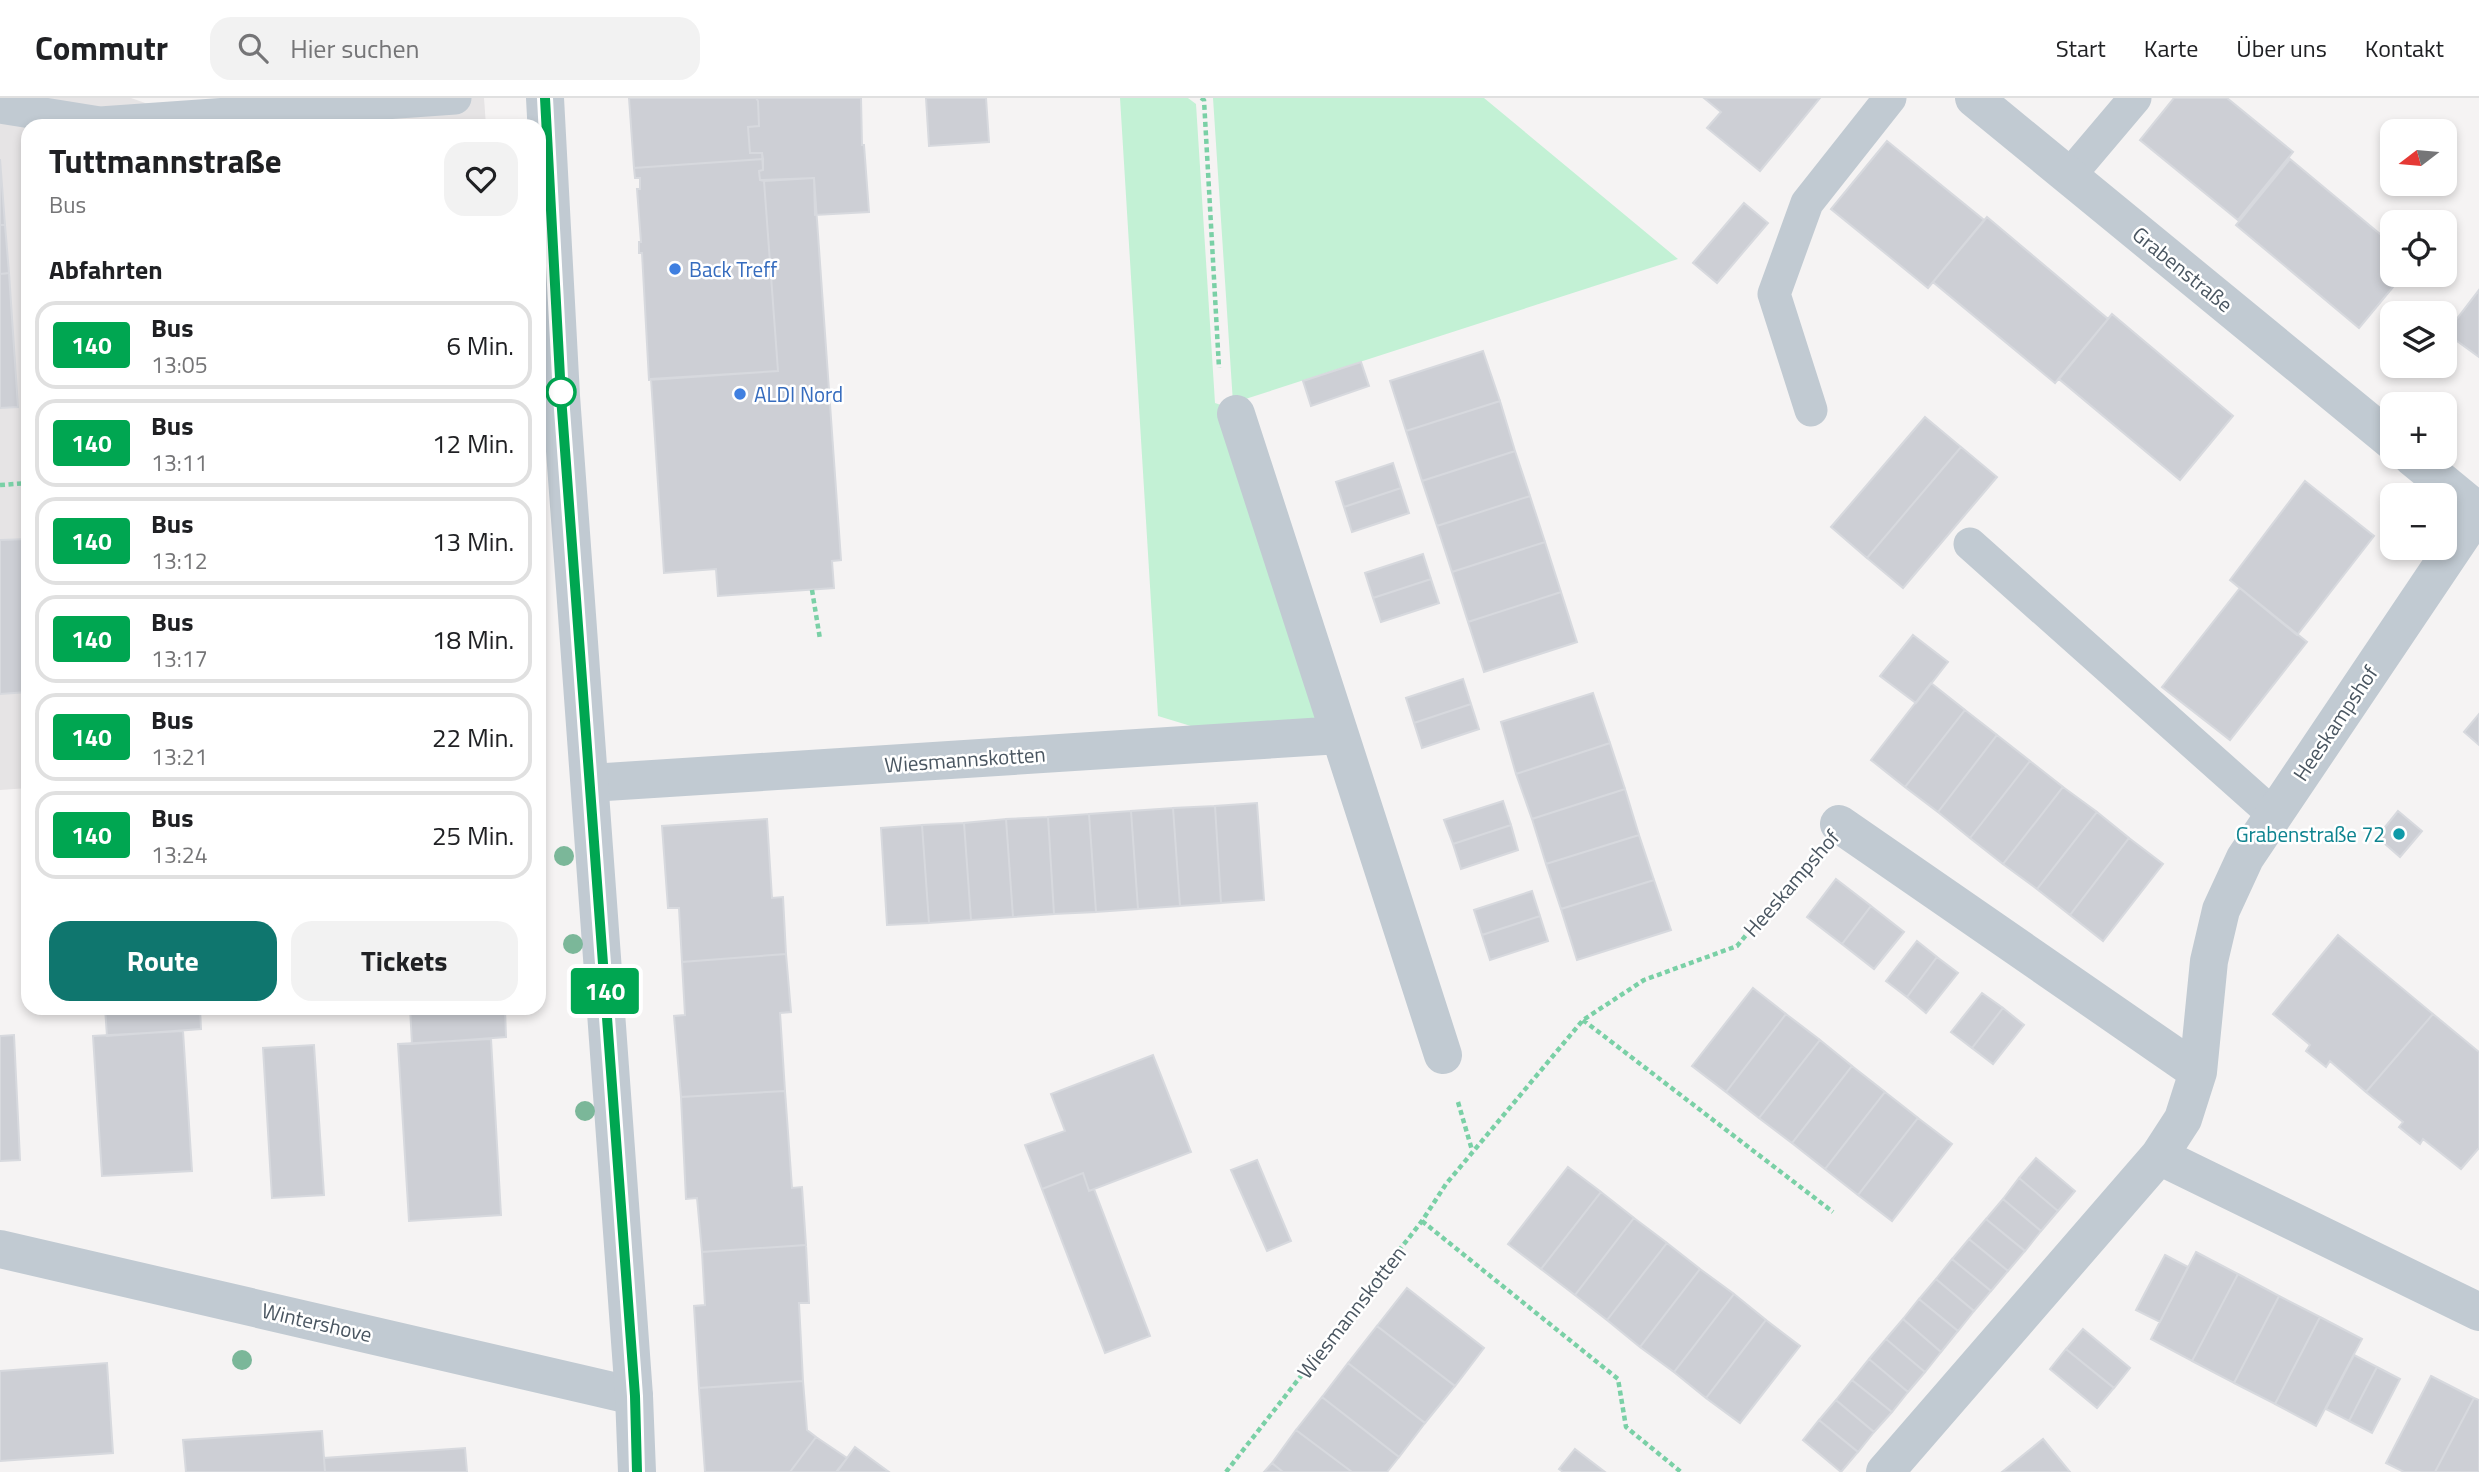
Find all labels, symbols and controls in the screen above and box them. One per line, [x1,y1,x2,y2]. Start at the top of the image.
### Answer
search box [210,17,700,80]
text: Commutr [35,23,168,73]
icon: search [234,29,272,67]
text: Hier suchen [290,29,420,68]
text: Start [2056,30,2106,66]
text: Karte [2144,30,2198,66]
text: Über uns [2236,30,2327,66]
text: Kontakt [2365,30,2444,66]
north arrow [2380,119,2457,196]
map controls [2380,119,2457,560]
text: Tuttmannstraße [49,136,282,186]
button: heart [444,142,518,216]
text: Bus [49,187,86,222]
button: locate [2380,210,2457,287]
street label: Grabenstraße [2126,218,2240,320]
text: Abfahrten [49,250,163,289]
place label: Back Treff [689,253,777,285]
marker: Back Treff [667,261,683,277]
button: layers [2380,301,2457,378]
text: Bus [151,308,193,347]
text: 6 Min. [447,326,514,365]
text: 140 [71,327,112,363]
text: 13:05 [151,347,208,382]
unlabelled marker [546,377,576,407]
place label: ALDI Nord [754,378,843,410]
marker: ALDI Nord [732,386,748,402]
button: + [2380,392,2457,469]
text: Bus [151,406,193,445]
text: 12 Min. [432,424,514,463]
text: 140 [71,425,112,461]
text: 13:11 [151,445,208,480]
button: − [2380,483,2457,560]
text: Bus [151,504,193,543]
text: 13 Min. [432,522,514,561]
text: 140 [71,523,112,559]
text: 13:12 [151,543,208,578]
text: Bus [151,602,193,641]
text: 18 Min. [432,620,514,659]
text: 140 [71,621,112,657]
text: 13:17 [151,641,208,676]
street label: Heeskampshof [2284,659,2386,787]
text: Bus [151,700,193,739]
text: 22 Min. [432,718,514,757]
text: 140 [71,719,112,755]
street label: Wiesmannskotten [883,737,1047,781]
text: 13:21 [151,739,208,774]
text: Bus [151,798,193,837]
text: 25 Min. [432,816,514,855]
text: 140 [71,817,112,853]
place label: Grabenstraße 72 [2236,818,2385,850]
street label: Heeskampshof [1735,822,1847,944]
marker: Grabenstraße 72 [2391,826,2407,842]
text: 13:24 [151,837,208,872]
button: Route [49,921,277,1001]
button: Tickets [291,921,518,1001]
line badge: 140 [565,968,645,1014]
text: 140 [585,973,625,1009]
street label: Wiesmannskotten [1289,1239,1413,1385]
street label: Wintershove [259,1294,375,1350]

